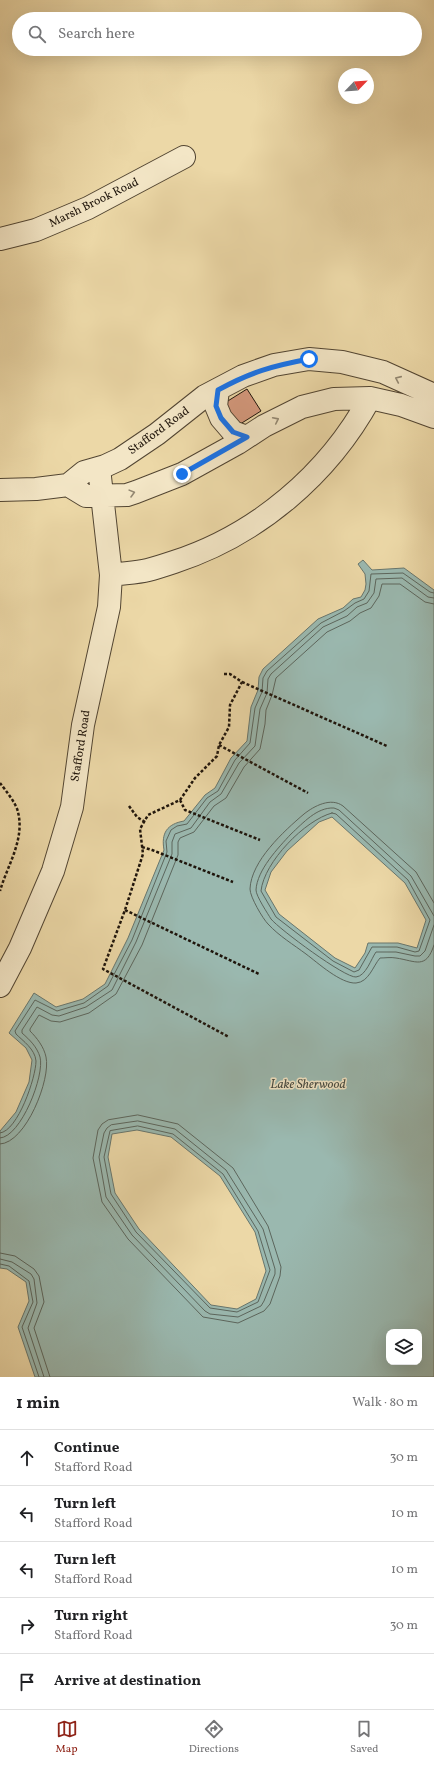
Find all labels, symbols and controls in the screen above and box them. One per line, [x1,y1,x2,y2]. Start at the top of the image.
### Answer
search box [12,12,422,56]
icon: search [26,23,48,45]
text: Search here [58,24,135,45]
north arrow [338,68,374,104]
street label: Marsh Brook Road [46,174,142,232]
route start [300,350,318,368]
one-way arrow [395,376,403,384]
street label: Stafford Road [125,403,193,459]
one-way arrow [272,417,279,425]
route end [173,465,191,483]
one-way arrow [129,490,135,498]
street label: Stafford Road [67,709,95,783]
water label: Lake Sherwood [270,1076,346,1094]
map controls [386,1329,422,1365]
button: layers [386,1329,422,1365]
text: 1 min [16,1392,60,1415]
text: Walk · 80 m [352,1394,418,1412]
text: Continue [54,1438,119,1459]
icon: ahead [16,1447,38,1469]
text: 30 m [390,1449,418,1467]
text: Stafford Road [54,1459,133,1477]
text: Turn left [54,1494,116,1515]
icon: left [16,1503,38,1525]
text: 10 m [391,1505,418,1523]
text: Stafford Road [54,1515,133,1533]
text: Turn left [54,1550,116,1571]
icon: left [16,1559,38,1581]
text: 10 m [391,1561,418,1579]
text: Stafford Road [54,1571,133,1589]
text: Turn right [54,1606,128,1627]
icon: right [16,1615,38,1637]
text: 30 m [390,1617,418,1635]
text: Stafford Road [54,1627,133,1645]
icon: arrive [16,1671,38,1693]
text: Arrive at destination [54,1671,201,1692]
tab: Map [56,1718,78,1757]
tab: Directions [189,1718,239,1757]
tab: Saved [350,1718,378,1757]

